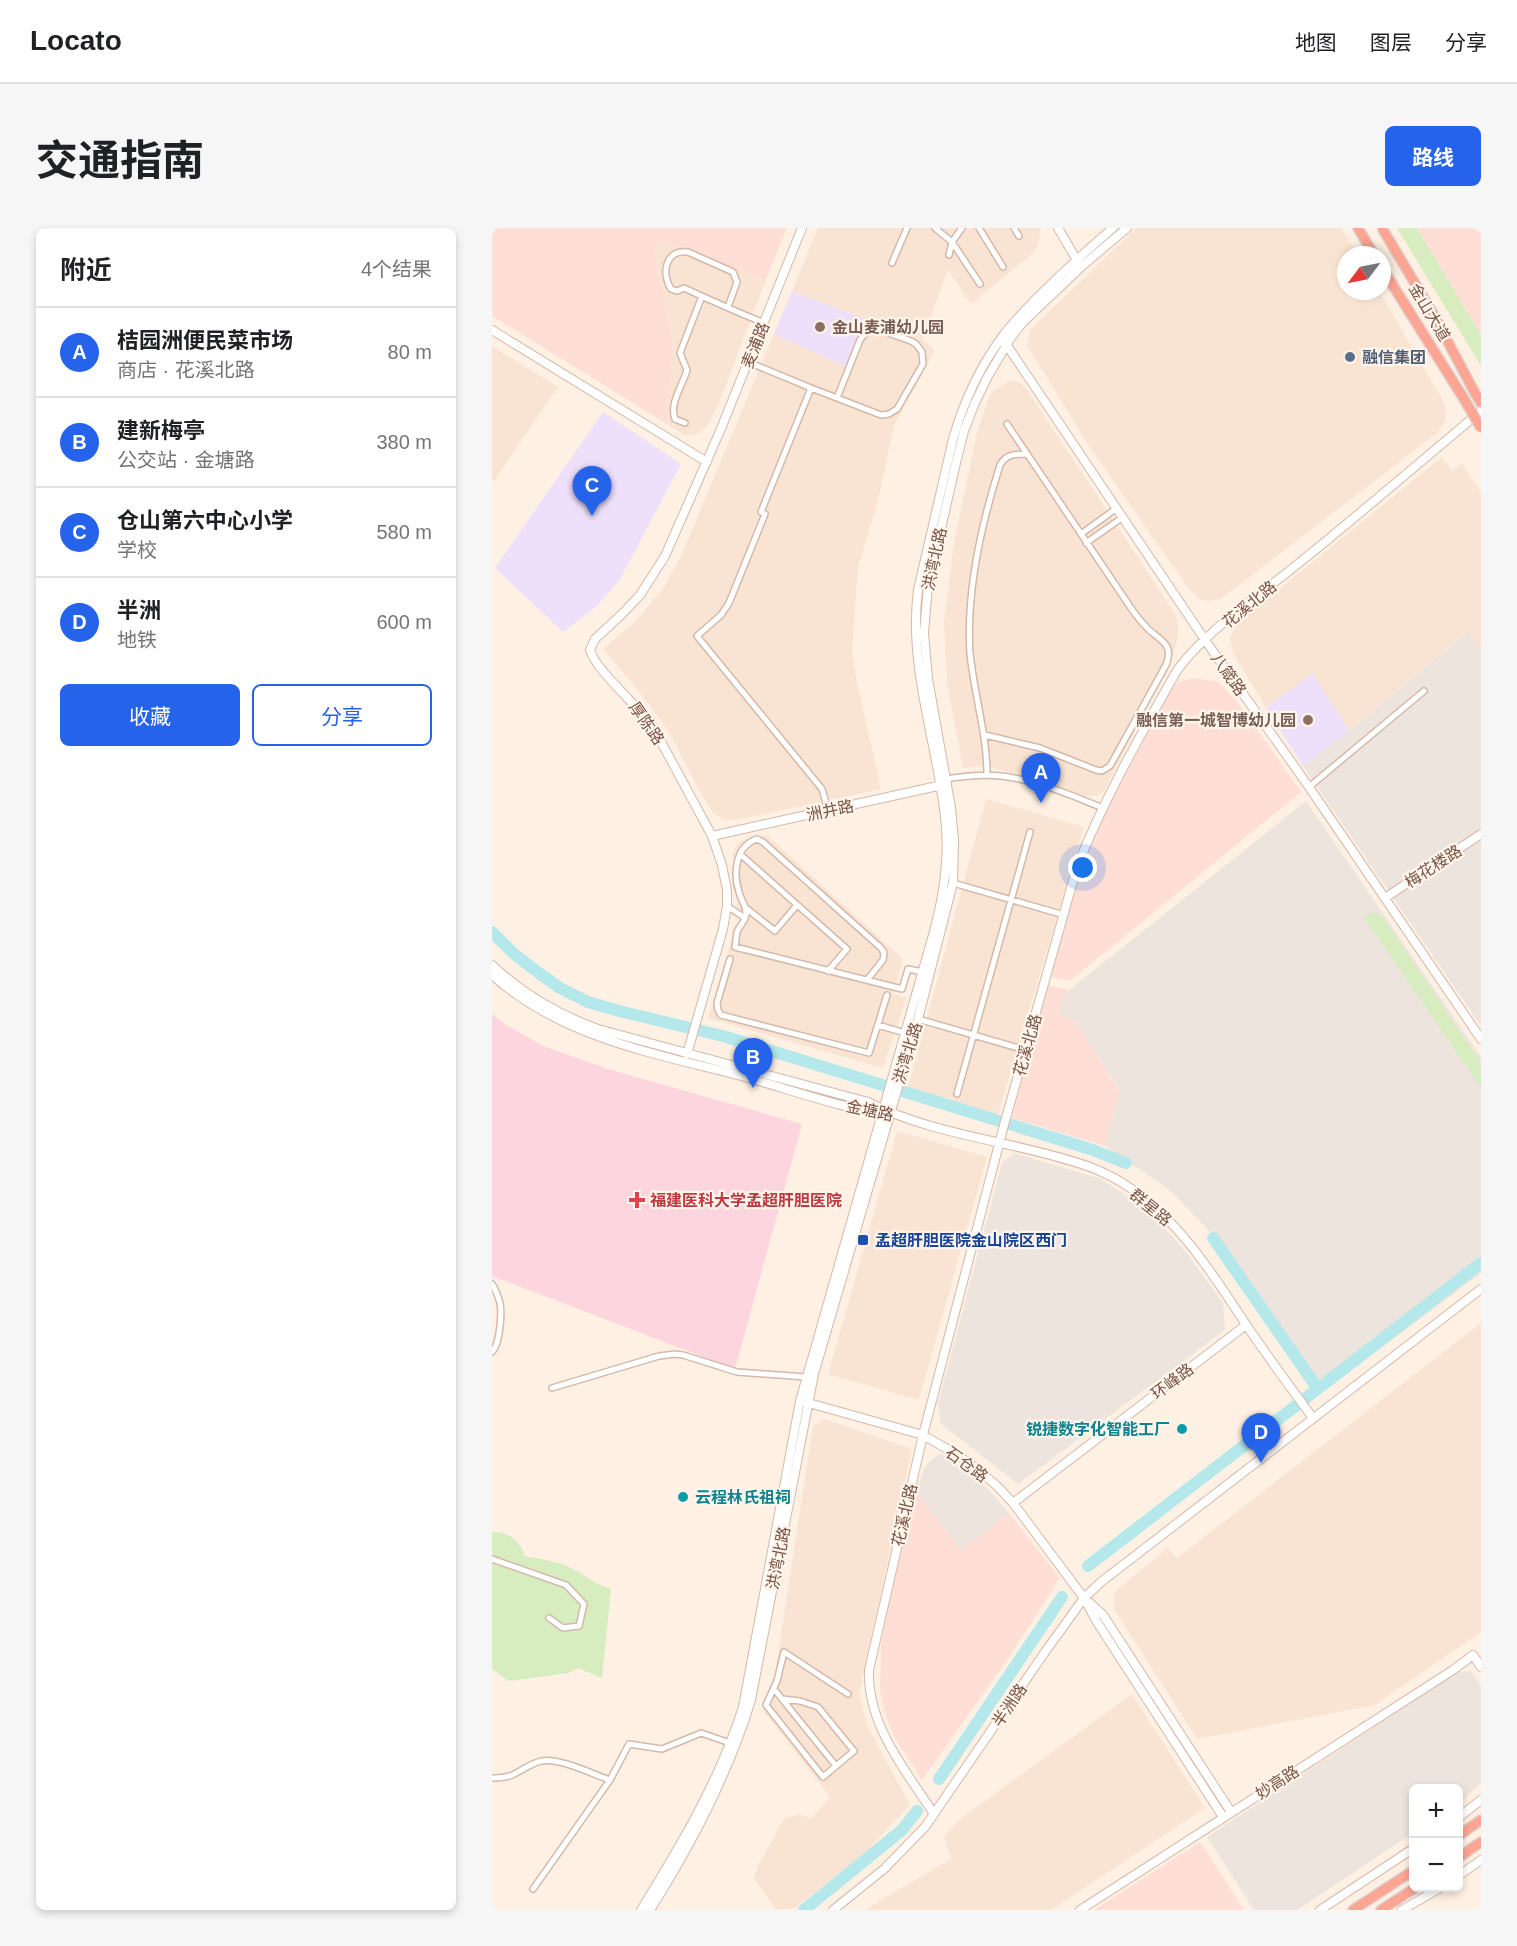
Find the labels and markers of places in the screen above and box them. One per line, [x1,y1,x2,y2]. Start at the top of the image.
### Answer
place label: 金山麦浦幼儿园 [832,318,944,336]
marker: 金山麦浦幼儿园 [813,320,827,334]
place label: 融信集团 [1362,349,1426,366]
marker: 融信集团 [1343,350,1357,364]
pin: C [572,466,612,516]
place label: 融信第一城智博幼儿园 [1136,711,1296,729]
marker: 融信第一城智博幼儿园 [1301,713,1315,727]
pin: A [1022,754,1060,803]
pin: B [734,1038,772,1088]
marker: 福建医科大学孟超肝胆医院 [628,1191,646,1209]
place label: 福建医科大学孟超肝胆医院 [650,1192,842,1209]
place label: 孟超肝胆医院金山院区西门 [875,1232,1067,1249]
marker: 孟超肝胆医院金山院区西门 [856,1233,870,1247]
pin: D [1242,1414,1280,1463]
place label: 锐捷数字化智能工厂 [1026,1420,1170,1438]
marker: 锐捷数字化智能工厂 [1175,1422,1189,1436]
place label: 云程林氏祖祠 [695,1489,791,1506]
marker: 云程林氏祖祠 [676,1490,690,1504]

